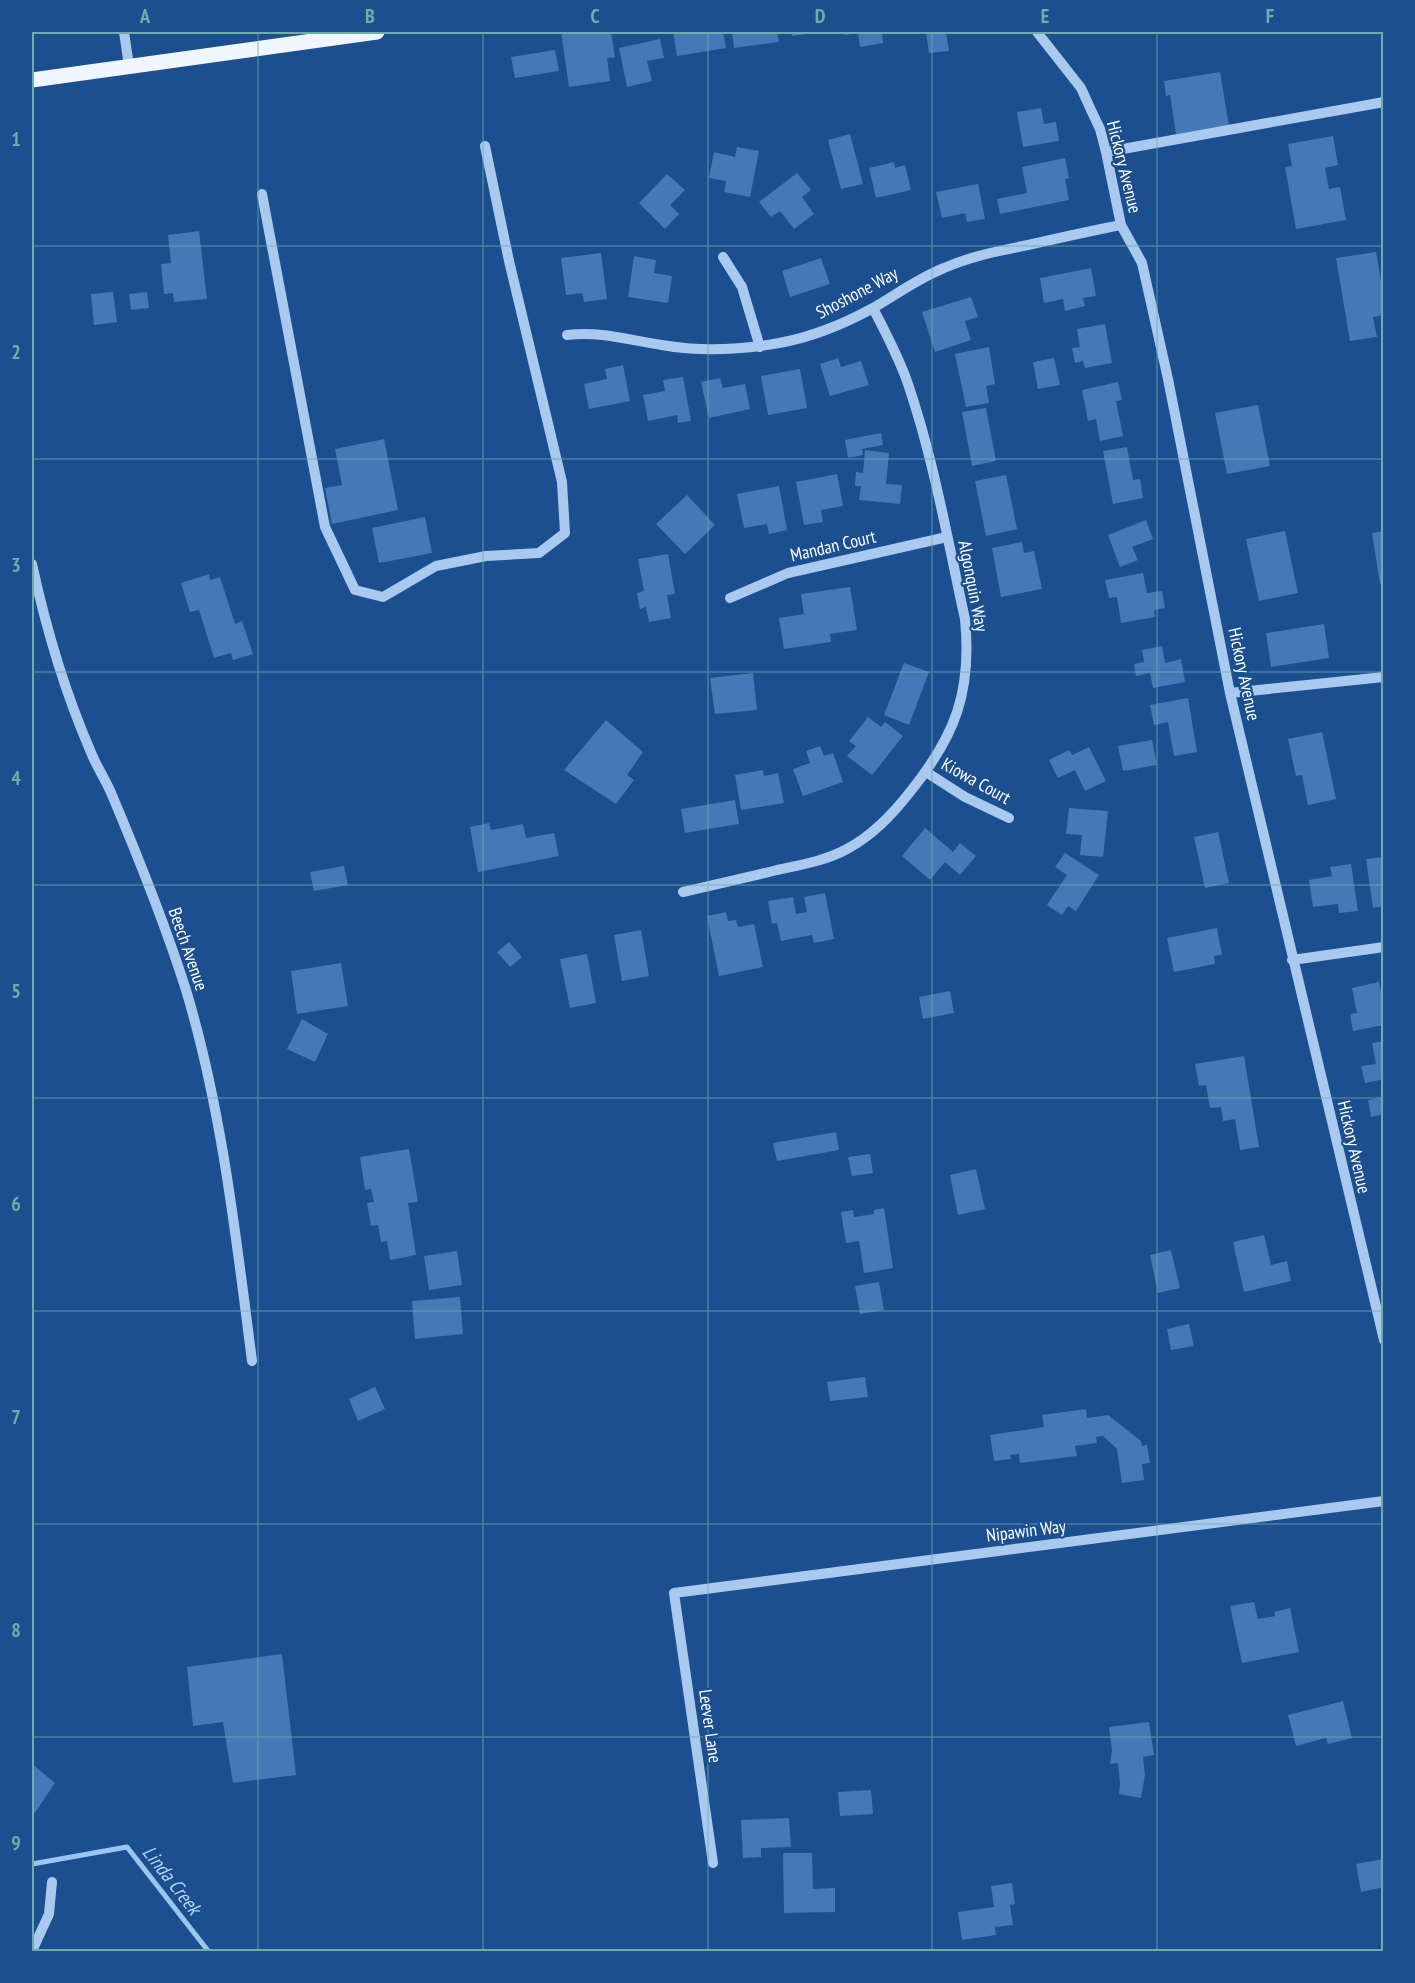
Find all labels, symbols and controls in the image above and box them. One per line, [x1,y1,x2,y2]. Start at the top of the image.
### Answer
text: A [139,3,151,29]
text: B [365,3,375,29]
text: C [590,3,600,29]
text: D [815,3,826,29]
text: E [1041,3,1049,29]
text: F [1266,3,1274,29]
street label: Hickory Avenue [1102,118,1147,216]
text: 1 [11,126,21,152]
street label: Shoshone Way [812,261,902,324]
text: 2 [11,339,21,365]
street label: Mandan Court [788,525,878,566]
street label: Algonquin Way [953,538,994,634]
text: 3 [11,552,21,578]
street label: Hickory Avenue [1223,625,1266,723]
street label: Kiowa Court [938,752,1015,809]
text: 4 [11,765,21,791]
street label: Beech Avenue [164,904,213,993]
text: 5 [11,978,21,1004]
street label: Hickory Avenue [1333,1098,1376,1196]
text: 6 [11,1191,21,1217]
text: 7 [11,1404,21,1430]
street label: Nipawin Way [985,1514,1067,1547]
text: 8 [11,1617,21,1643]
street label: Leever Lane [694,1688,727,1764]
text: 9 [11,1830,21,1856]
water label: Linda Creek [137,1840,208,1922]

